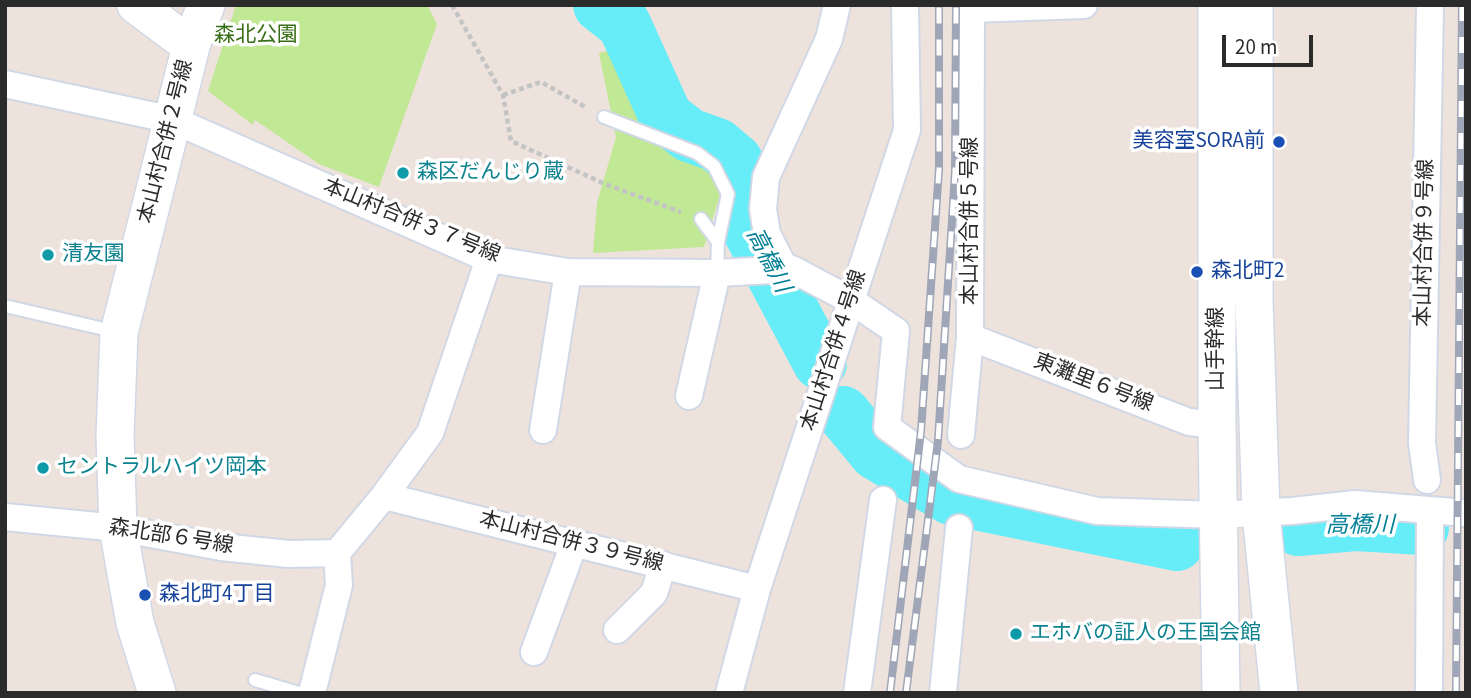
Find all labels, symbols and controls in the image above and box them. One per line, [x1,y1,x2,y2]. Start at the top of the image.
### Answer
scale bar [1226,21,1317,65]
park label: 森北公園 [214,23,298,49]
text: 20 m [1235,32,1277,62]
street label: 本山村合併２号線 [134,57,200,227]
place label: 美容室SORA前 [1133,129,1265,155]
marker: 美容室SORA前 [1271,134,1287,150]
street label: 本山村合併５号線 [958,137,984,305]
street label: 本山村合併９号線 [1412,159,1440,327]
place label: 森区だんじり蔵 [417,160,564,186]
marker: 森区だんじり蔵 [395,165,411,181]
street label: 本山村合併３７号線 [319,175,503,269]
water label: 高橋川 [739,224,795,298]
place label: 清友園 [62,242,125,268]
marker: 清友園 [40,247,56,263]
place label: 森北町2 [1211,259,1284,285]
marker: 森北町2 [1189,264,1205,280]
street label: 本山村合併４号線 [797,267,873,435]
street label: 山手幹線 [1204,307,1230,391]
street label: 東灘里６号線 [1030,350,1156,418]
place label: セントラルハイツ岡本 [57,455,267,481]
marker: セントラルハイツ岡本 [35,460,51,476]
street label: 本山村合併３９号線 [476,508,666,578]
water label: 高橋川 [1326,513,1394,541]
street label: 森北部６号線 [107,516,235,560]
place label: 森北町4丁目 [159,582,274,608]
marker: 森北町4丁目 [137,587,153,603]
place label: エホバの証人の王国会館 [1030,621,1261,647]
marker: エホバの証人の王国会館 [1008,626,1024,642]

